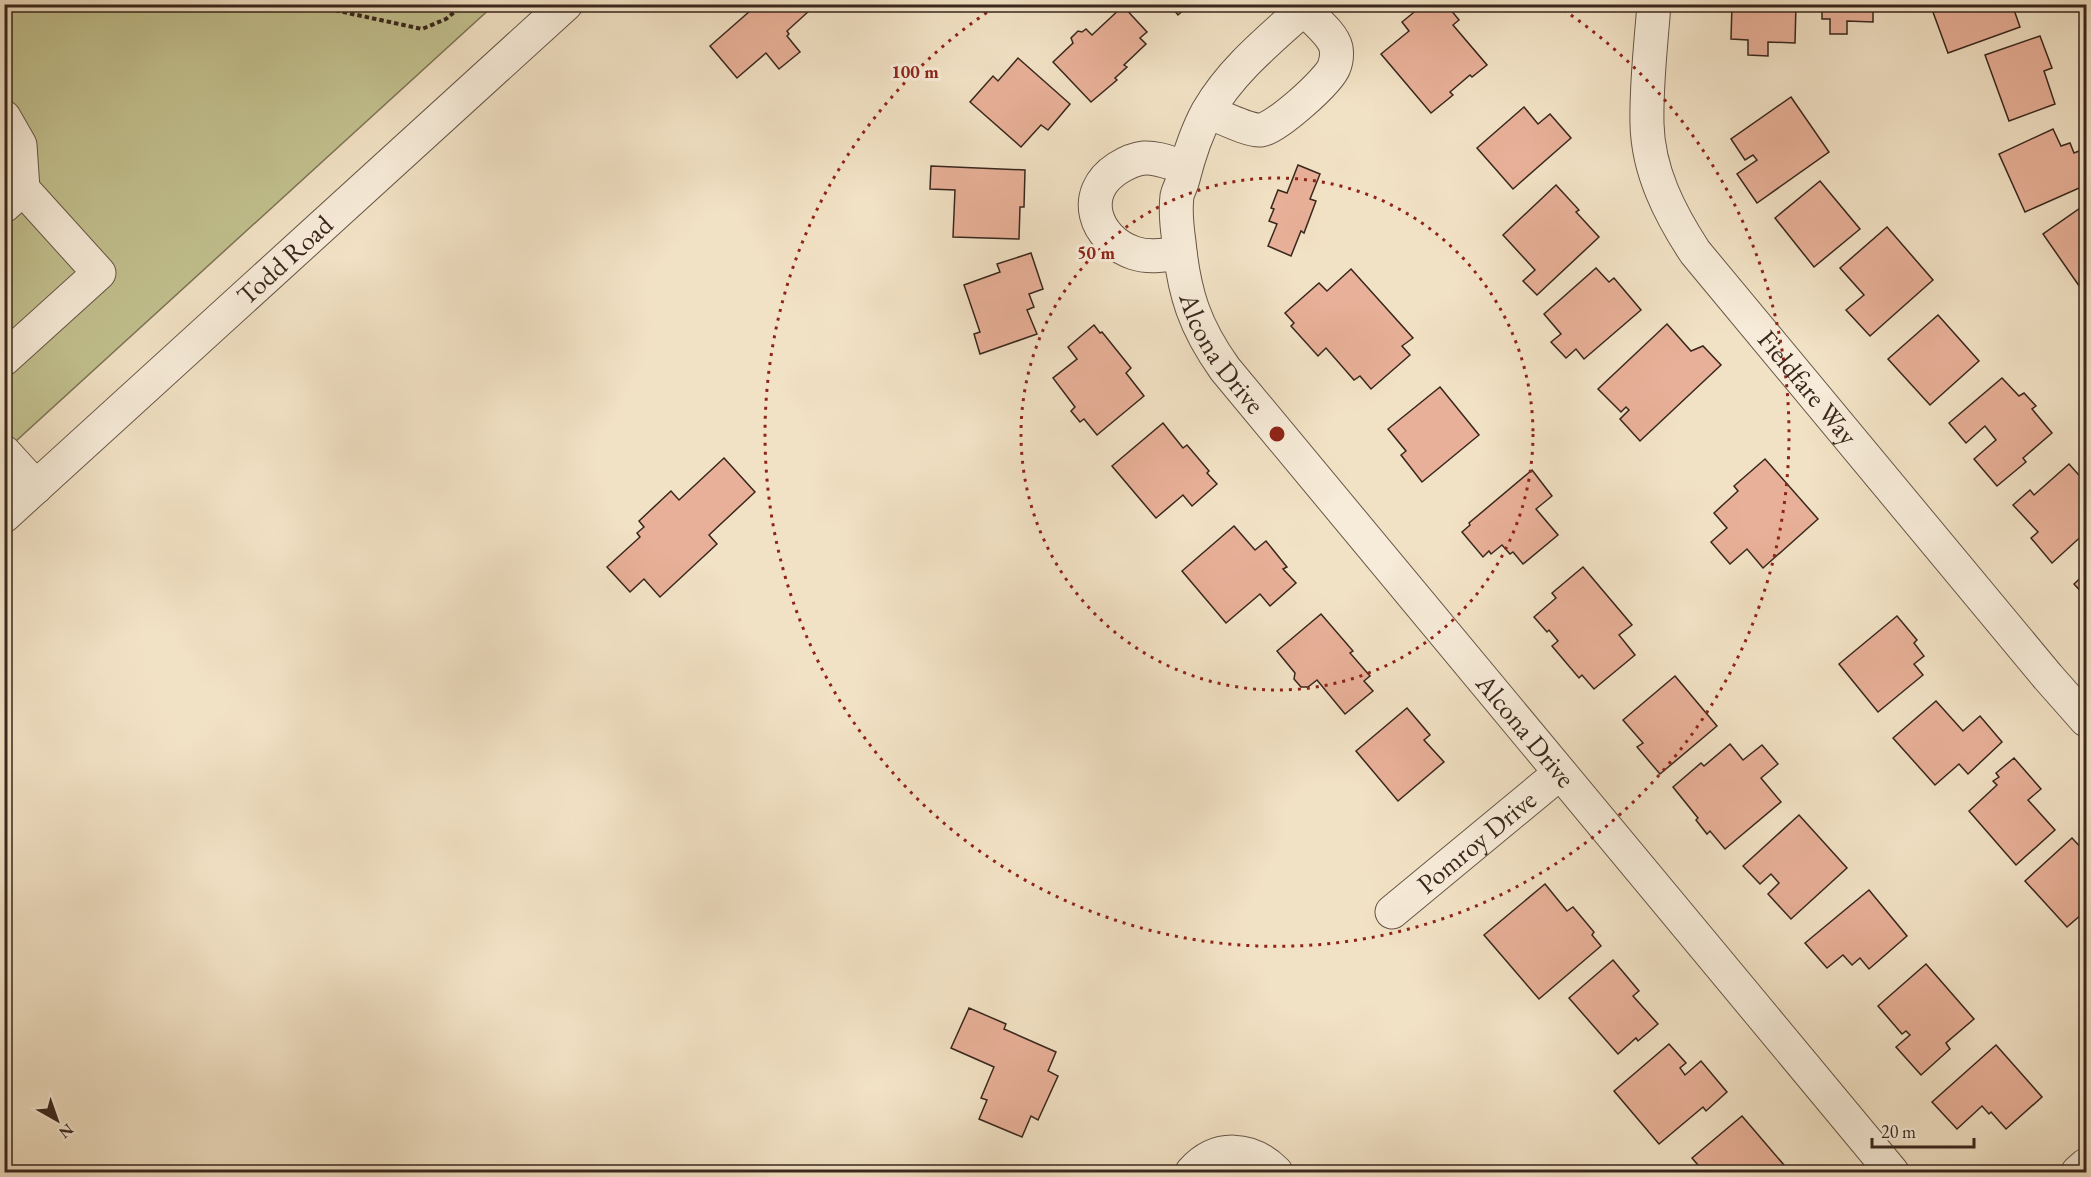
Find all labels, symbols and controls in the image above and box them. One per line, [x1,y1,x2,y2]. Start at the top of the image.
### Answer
text: 100 m [891,60,939,83]
street label: Todd Road [229,207,340,312]
text: 50 m [1077,241,1115,264]
street label: Alcona Drive [1171,288,1273,421]
street label: Fieldfare Way [1750,323,1866,452]
centre of rings [1267,424,1287,444]
street label: Alcona Drive [1468,666,1583,794]
street label: Pomroy Drive [1410,782,1543,901]
north arrow [27,1090,87,1150]
scale bar [1872,1111,1974,1149]
text: N [55,1119,78,1143]
text: 20 m [1881,1120,1916,1143]

